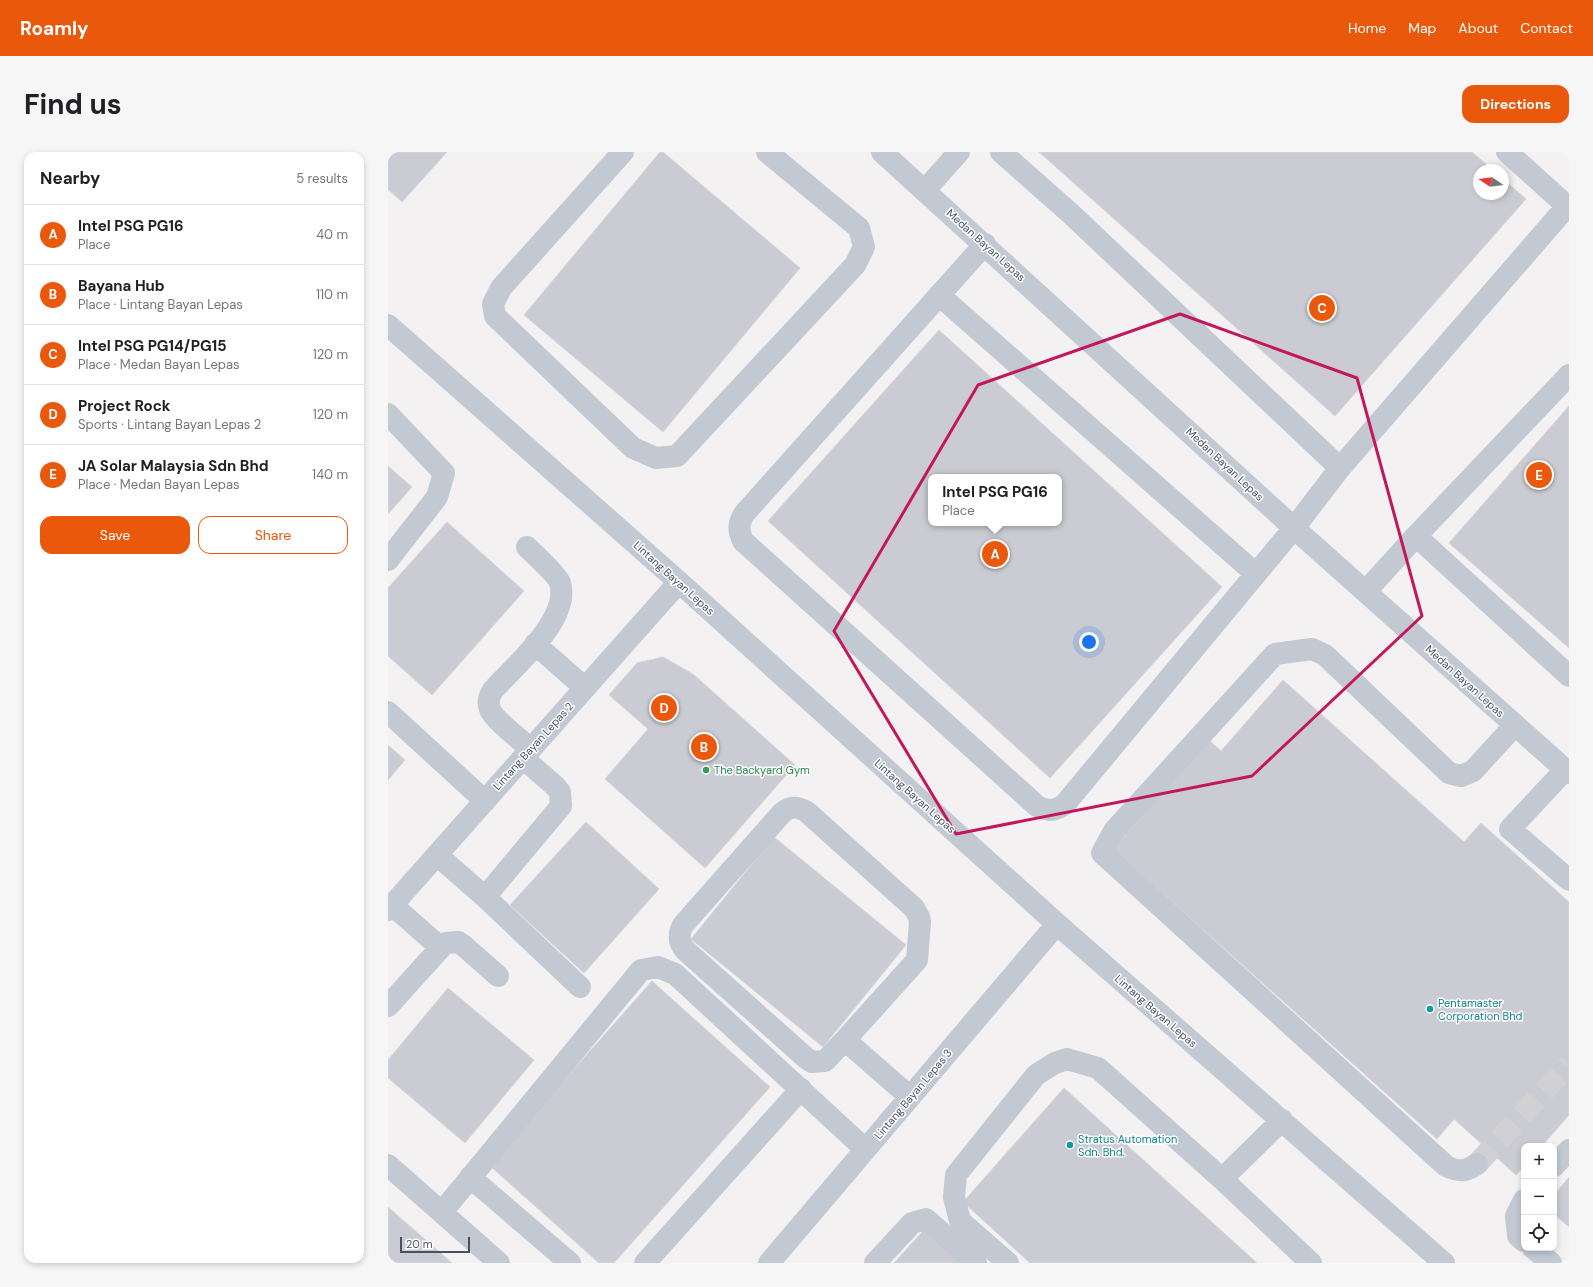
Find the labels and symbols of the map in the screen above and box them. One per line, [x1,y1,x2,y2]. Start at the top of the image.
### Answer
north arrow [1473,164,1509,200]
street label: Medan Bayan Lepas [944,206,1028,284]
pin: C [1309,293,1335,323]
street label: Medan Bayan Lepas [1183,424,1267,504]
pin: E [1526,460,1552,490]
street label: Lintang Bayan Lepas [631,538,717,618]
pin: A [982,539,1008,569]
your location [1079,632,1099,652]
street label: Medan Bayan Lepas [1423,642,1507,720]
pin: D [651,693,677,723]
street label: Lintang Bayan Lepas 2 [490,699,576,793]
pin: B [691,732,717,762]
street label: Lintang Bayan Lepas [872,756,958,836]
place label: The Backyard Gym [714,763,810,777]
marker: The Backyard Gym [701,765,711,775]
street label: Lintang Bayan Lepas [1112,972,1200,1050]
place label: Pentamaster Corporation Bhd [1438,996,1522,1023]
marker: Pentamaster Corporation Bhd [1425,1004,1435,1014]
street label: Lintang Bayan Lepas 3 [871,1046,955,1142]
place label: Stratus Automation Sdn. Bhd. [1078,1132,1177,1159]
marker: Stratus Automation Sdn. Bhd. [1065,1140,1075,1150]
scale bar [400,1235,470,1254]

